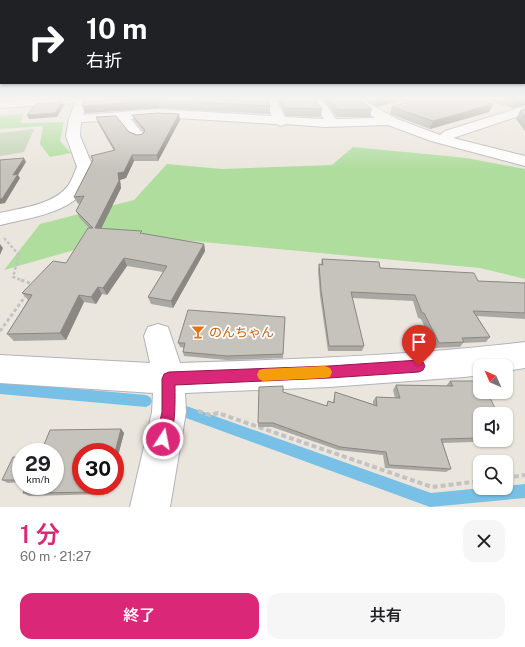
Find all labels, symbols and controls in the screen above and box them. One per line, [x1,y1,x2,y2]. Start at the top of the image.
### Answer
text: 10 m [86,12,147,45]
icon: right [20,16,72,68]
text: 右折 [86,50,122,71]
bar icon: のんちゃん [190,324,206,340]
place label: のんちゃん [209,325,274,340]
pin [402,325,436,366]
icon: arrive [408,331,430,353]
north arrow [473,359,513,399]
map controls [473,359,513,495]
button: sound [473,407,513,447]
position arrow [142,418,184,460]
speed limit sign: 30 [72,443,124,495]
text: 29 [25,452,51,476]
button: search [473,455,513,495]
text: km/h [26,473,50,485]
text: 1 分 [20,520,60,548]
button: close [463,520,505,562]
text: 60 m · 21:27 [20,549,91,564]
button: 終了 [20,593,259,639]
button: 共有 [267,593,505,639]

